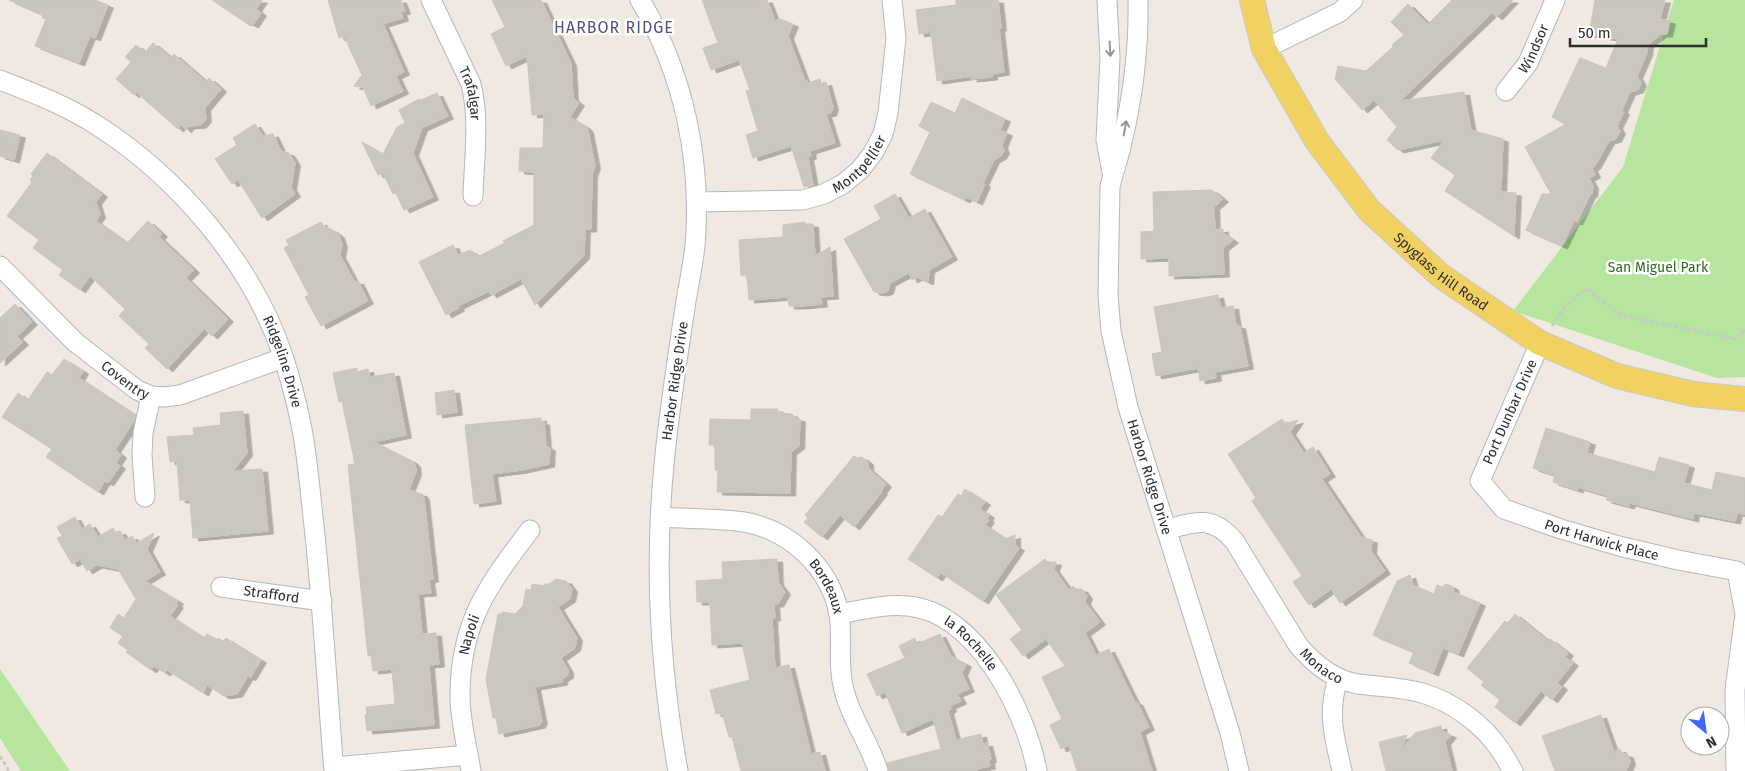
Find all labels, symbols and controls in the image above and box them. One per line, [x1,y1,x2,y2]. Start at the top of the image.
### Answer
scale bar [1570,15,1706,47]
district label: HARBOR RIDGE [554,18,674,37]
street label: Windsor [1515,21,1552,77]
text: 50 m [1578,24,1611,42]
one-way arrow [1105,40,1114,56]
street label: Trafalgar [455,63,484,121]
one-way arrow [1120,121,1130,137]
street label: Montpellier [829,132,890,197]
street label: Spyglass Hill Road [1391,229,1492,314]
park label: San Miguel Park [1608,259,1709,276]
street label: Ridgeline Drive [259,313,306,409]
street label: Harbor Ridge Drive [658,320,692,442]
street label: Coventry [98,357,152,403]
street label: Port Dunbar Drive [1479,357,1541,467]
street label: Harbor Ridge Drive [1124,417,1176,537]
street label: Port Harwick Place [1542,515,1661,564]
street label: Bordeaux [806,555,847,616]
street label: Strafford [243,582,300,606]
street label: Napoli [455,612,483,657]
street label: la Rochelle [941,612,1001,674]
street label: Monaco [1296,644,1345,687]
north arrow [1680,706,1730,756]
text: N [1703,732,1719,752]

